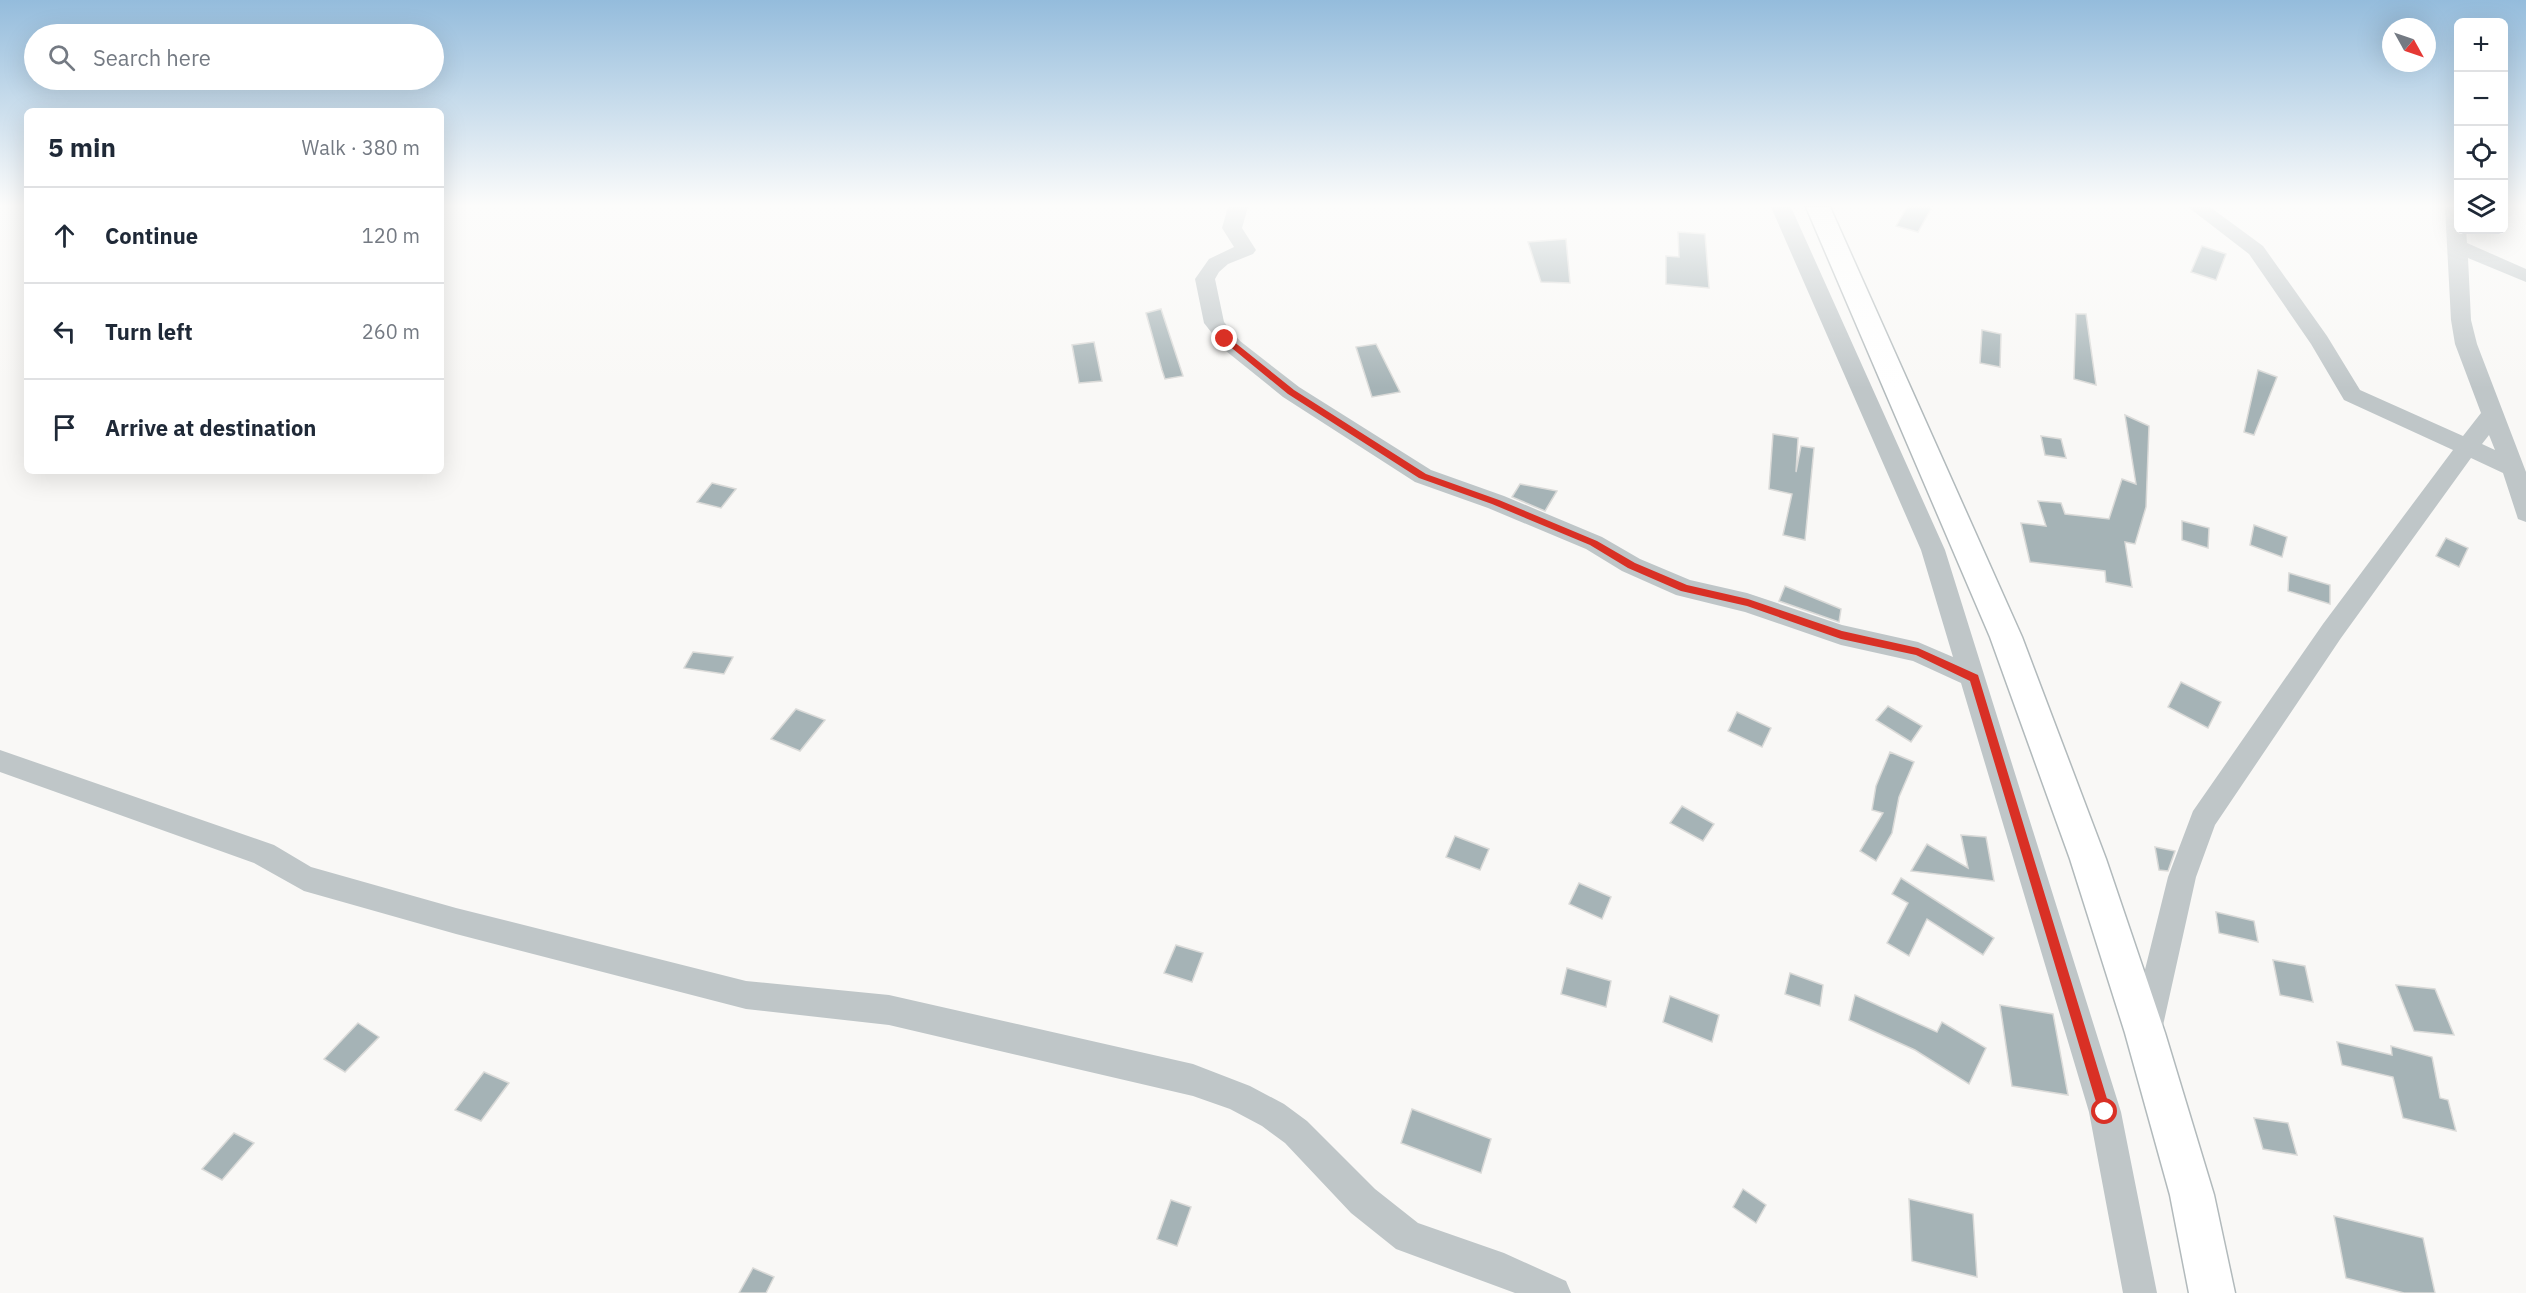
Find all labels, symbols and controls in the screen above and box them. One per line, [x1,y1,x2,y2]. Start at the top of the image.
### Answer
north arrow [2382,18,2436,72]
map controls [2454,18,2508,234]
button: + [2454,18,2508,72]
search box [24,24,444,90]
icon: search [45,41,78,74]
text: Search here [93,43,211,72]
button: − [2454,72,2508,126]
button: locate [2454,126,2508,180]
text: 5 min [48,130,116,164]
text: Walk · 380 m [302,134,420,161]
button: layers [2454,180,2508,234]
icon: ahead [48,219,81,252]
text: Continue [105,221,198,250]
text: 120 m [362,222,420,249]
icon: left [48,315,81,348]
text: Turn left [105,317,193,346]
text: 260 m [362,318,420,345]
route end [1211,325,1237,351]
icon: arrive [48,411,81,444]
text: Arrive at destination [105,413,316,442]
route start [2091,1098,2117,1124]

